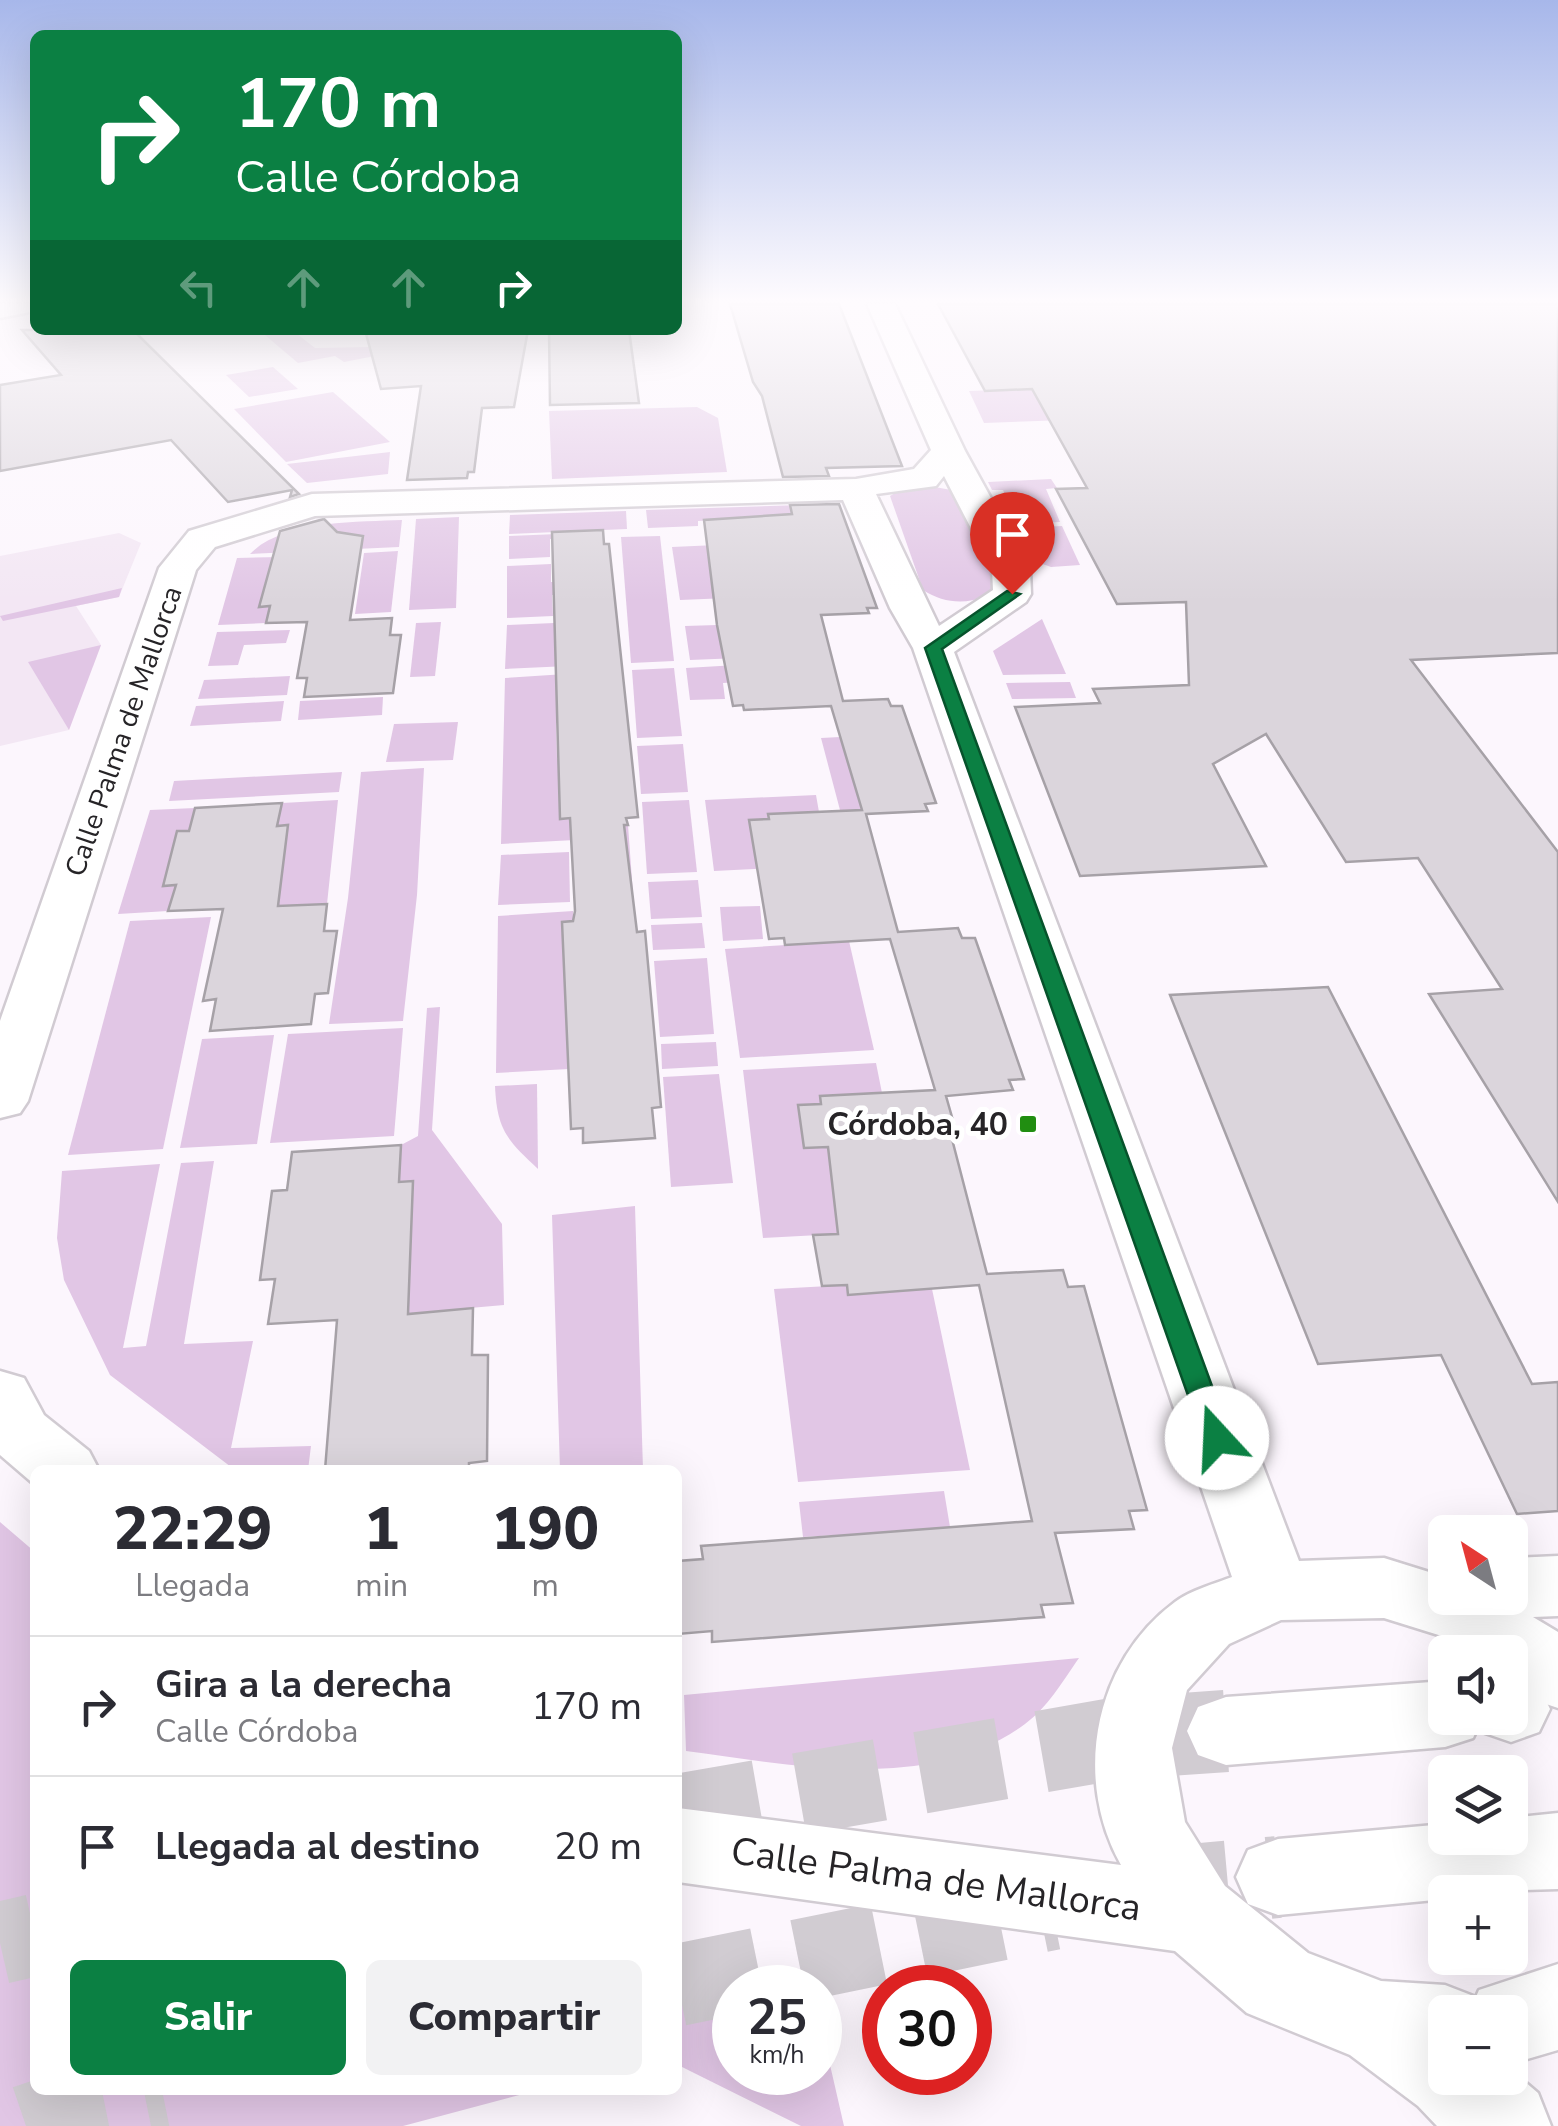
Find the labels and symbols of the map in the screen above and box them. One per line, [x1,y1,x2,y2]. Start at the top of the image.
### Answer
pin [970,492,1055,595]
street label: Calle Palma de Mallorca [56,581,192,882]
place label: Córdoba, 40 [827,1103,1008,1146]
marker: Córdoba, 40 [1017,1113,1039,1135]
position arrow [1165,1386,1269,1490]
north arrow [1428,1515,1528,1615]
street label: Calle Palma de Mallorca [728,1825,1144,1934]
speed limit sign: 30 [862,1965,992,2095]

